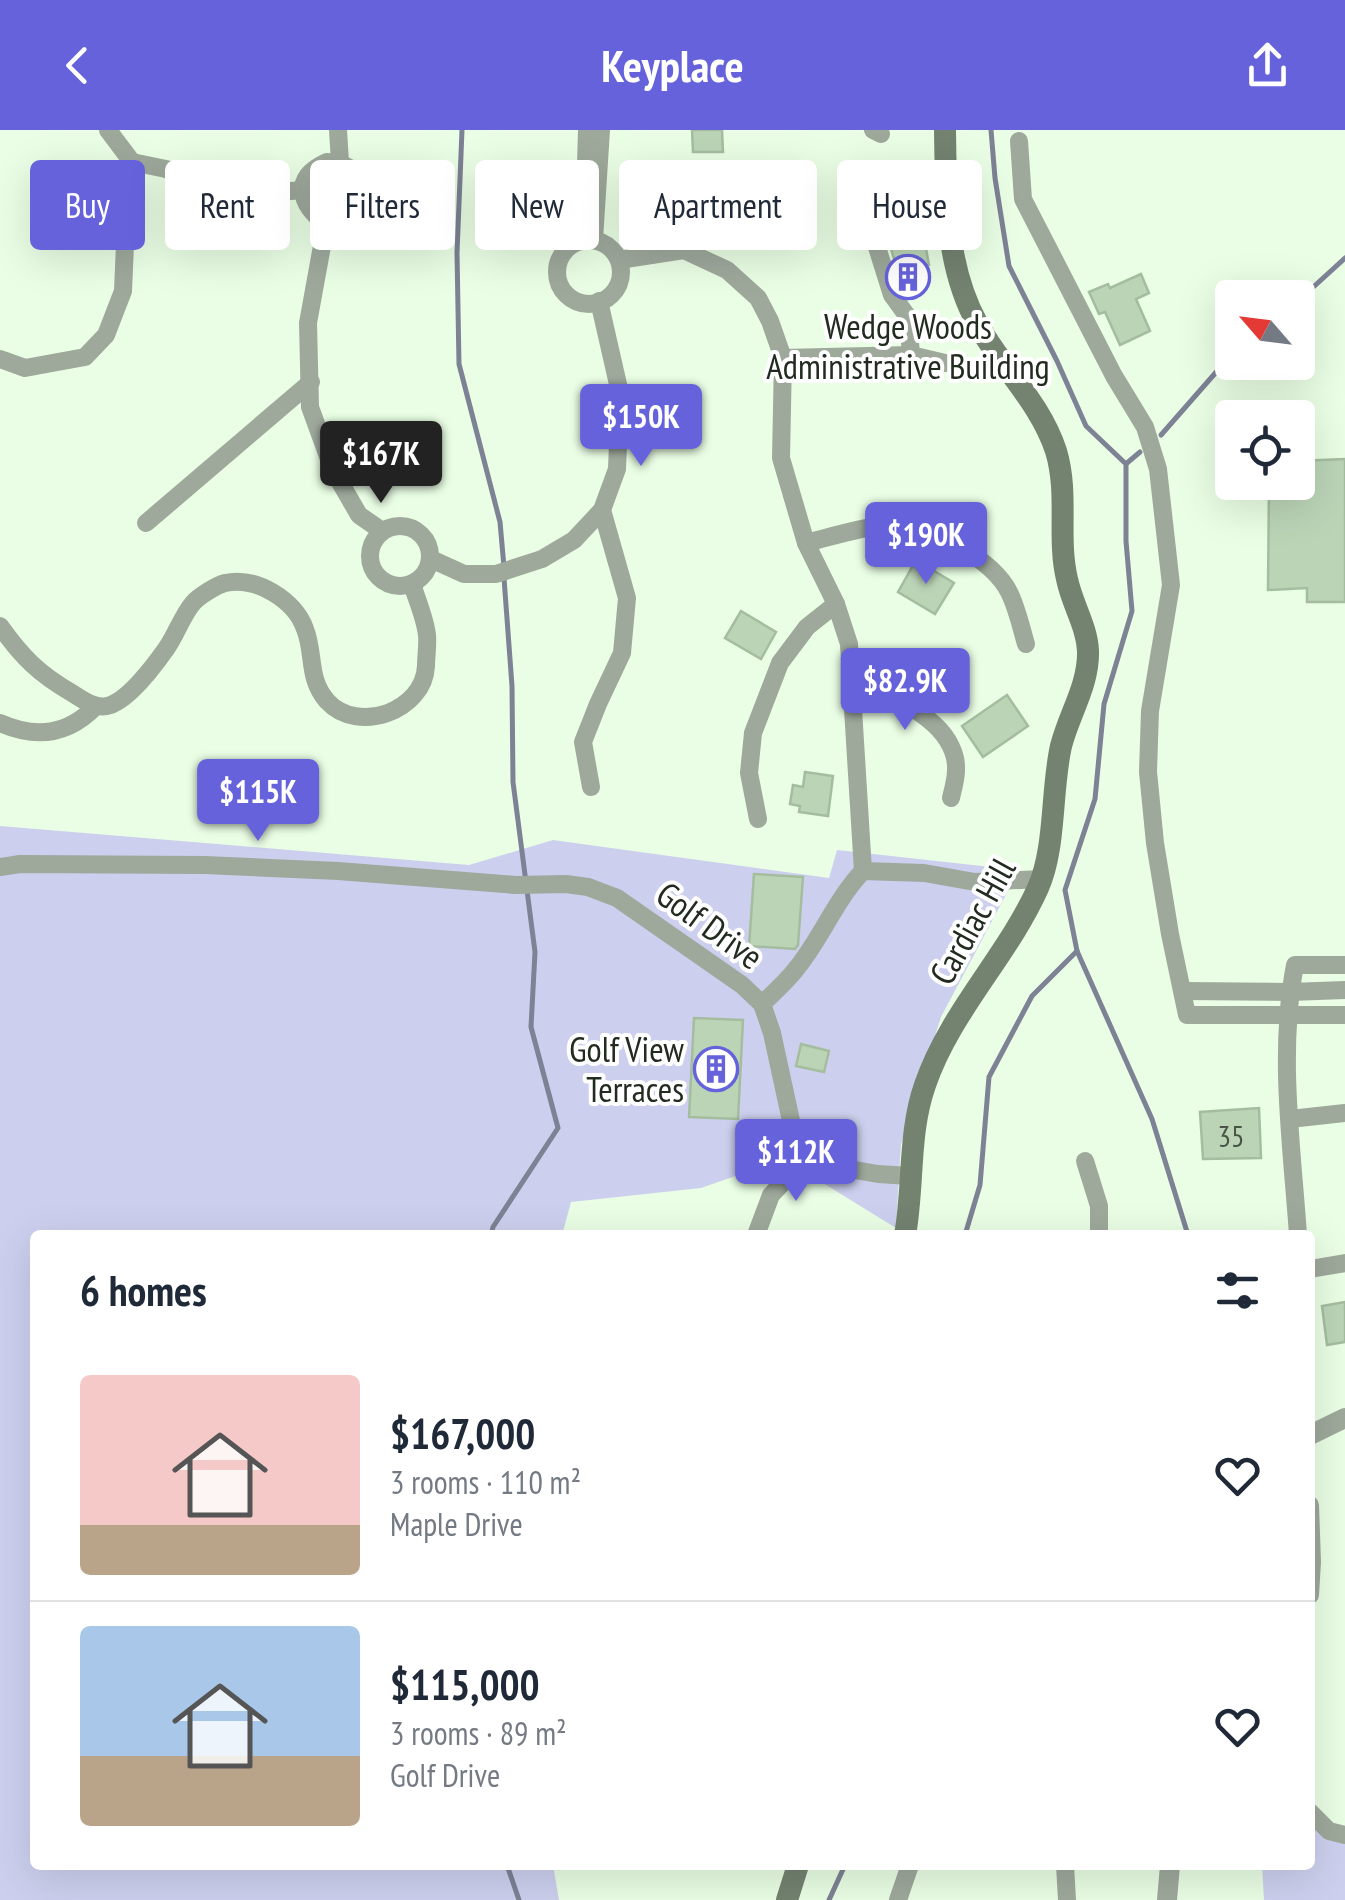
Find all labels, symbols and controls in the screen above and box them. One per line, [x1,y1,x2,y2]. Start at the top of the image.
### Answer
text: Keyplace [601,36,744,94]
icon: back [50,38,105,93]
icon: share [1240,38,1295,93]
chip: Buy [30,160,145,250]
chip: Rent [165,160,290,250]
chip: Filters [310,160,455,250]
chip: New [475,160,599,250]
chip: Apartment [619,160,817,250]
chip: House [837,160,982,250]
building icon: Wedge Woods Administrative Building [885,254,931,300]
north arrow [1215,280,1315,380]
map controls [1215,280,1315,500]
place label: Wedge Woods Administrative Building [766,303,1050,389]
pin: $150K [571,384,711,469]
text: $150K [602,395,680,437]
button: locate [1215,400,1315,500]
pin: $167K [311,421,451,506]
text: $167K [342,432,420,474]
pin: $190K [856,502,996,587]
text: $190K [887,513,965,555]
pin: $82.9K [824,648,986,733]
text: $82.9K [863,659,947,701]
pin: $115K [188,759,328,844]
text: $115K [219,770,297,812]
street label: Cardiac Hill [918,850,1026,992]
street label: Golf Drive [648,871,772,979]
place label: Golf View Terraces [569,1026,684,1112]
building icon: Golf View Terraces [693,1046,739,1092]
house number: 35 [1218,1116,1245,1155]
pin: $112K [726,1119,866,1204]
text: $112K [757,1130,835,1172]
text: 6 homes [80,1263,207,1318]
icon: filters [1210,1263,1265,1318]
text: $167,000 [390,1406,535,1461]
icon: home [160,1415,280,1535]
icon: heart [1210,1448,1265,1503]
text: 3 rooms · 110 m² [390,1461,581,1503]
text: Maple Drive [390,1503,523,1545]
text: $115,000 [390,1657,540,1712]
icon: home [160,1666,280,1786]
icon: heart [1210,1699,1265,1754]
text: 3 rooms · 89 m² [390,1712,567,1754]
text: Golf Drive [390,1754,500,1796]

